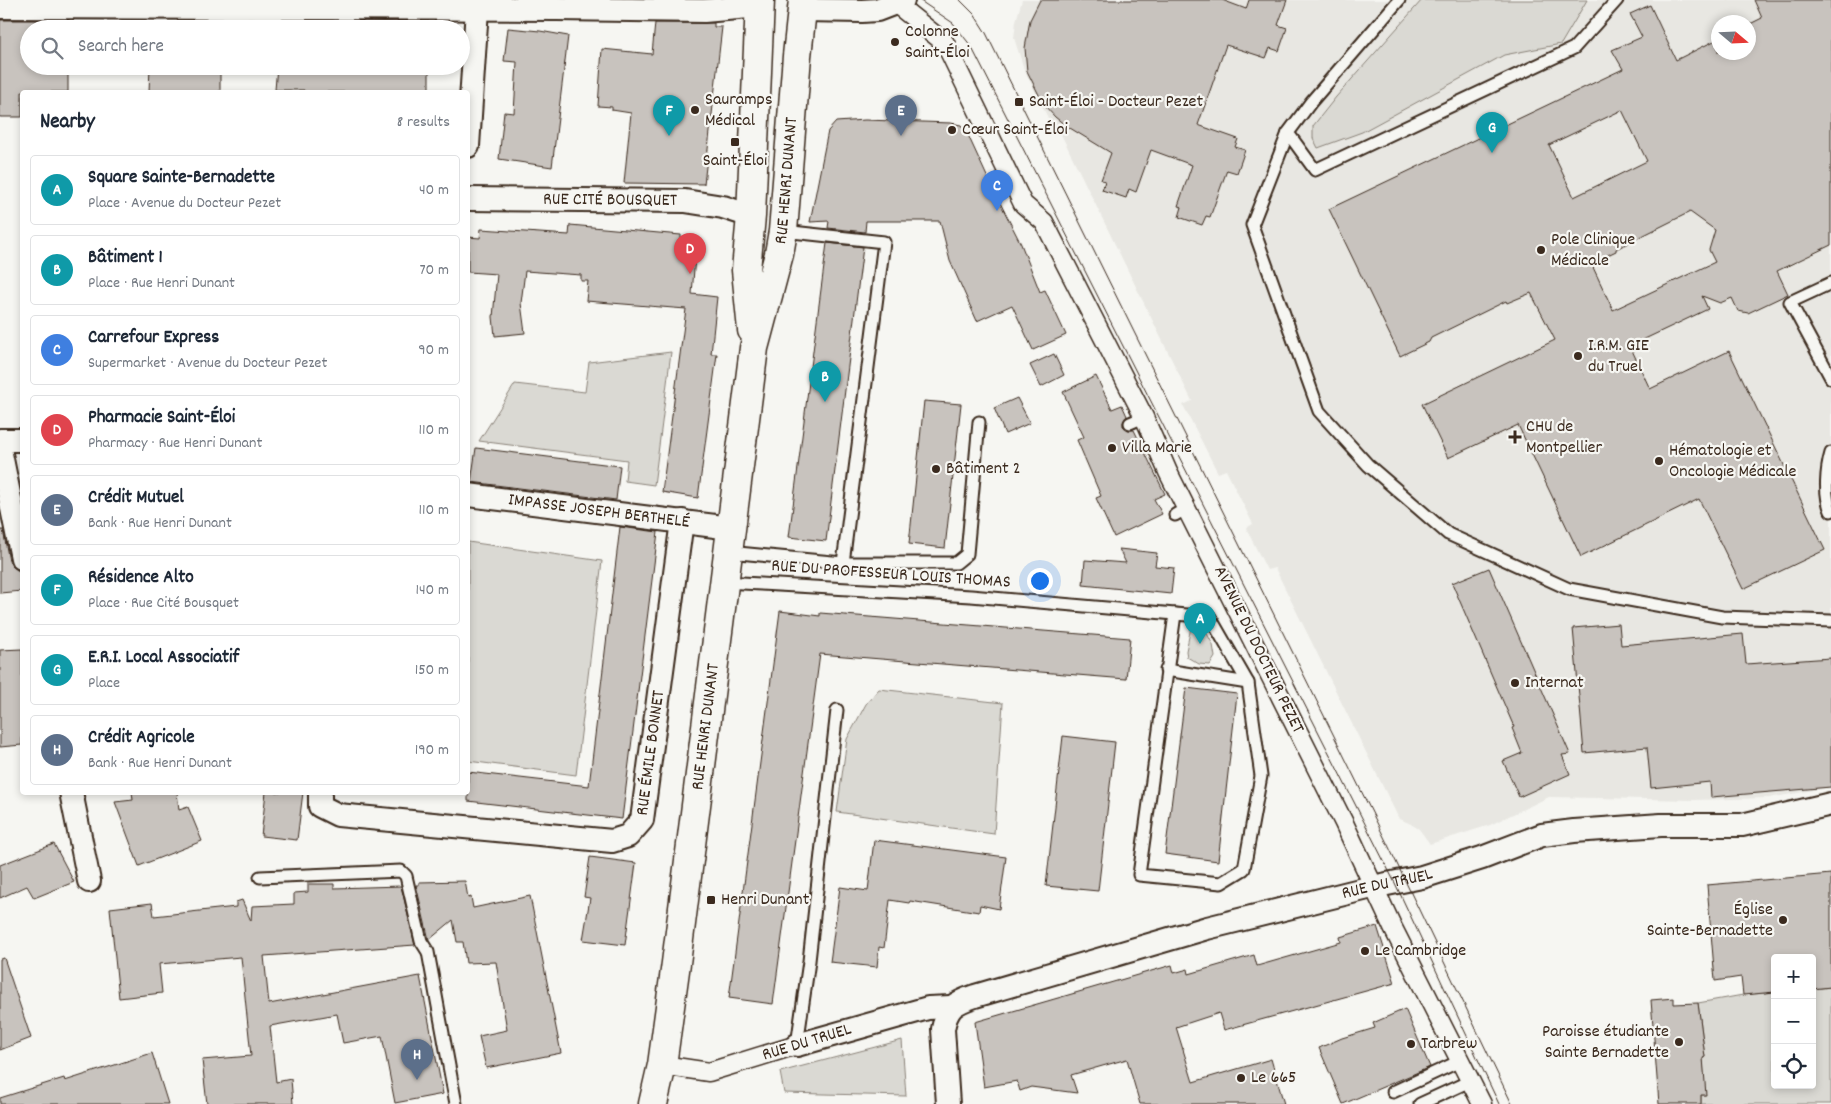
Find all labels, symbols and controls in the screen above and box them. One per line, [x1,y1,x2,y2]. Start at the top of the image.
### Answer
north arrow [1711,15,1756,60]
search box [20,20,470,75]
place label: Colonne Saint-Éloi [905,20,970,66]
icon: search [38,34,66,62]
text: Search here [78,34,164,61]
marker: Colonne Saint-Éloi [889,36,901,48]
place label: Sauramps Médical [705,88,773,134]
place label: Saint-Éloi - Docteur Pezet [1029,90,1203,115]
pin: F [653,95,685,136]
pin: E [885,95,917,136]
marker: Saint-Éloi - Docteur Pezet [1013,96,1025,108]
marker: Sauramps Médical [689,104,701,116]
text: Nearby [40,108,95,138]
text: 8 results [397,111,450,134]
pin: G [1476,112,1508,153]
street label: RUE HENRI DUNANT [768,116,805,246]
place label: Cœur Saint-Éloi [962,118,1068,143]
marker: Cœur Saint-Éloi [946,124,958,136]
marker: Saint-Éloi [729,136,741,148]
place label: Saint-Éloi [703,149,767,174]
text: Square Sainte-Bernadette [88,165,275,192]
pin: C [981,170,1013,211]
text: A [53,179,61,202]
text: 40 m [419,179,449,202]
street label: RUE CITÉ BOUSQUET [543,187,677,213]
text: Place · Avenue du Docteur Pezet [88,192,281,215]
place label: Pole Clinique Médicale [1551,228,1635,274]
pin: D [674,233,706,274]
marker: Pole Clinique Médicale [1535,244,1547,256]
text: Bâtiment 1 [88,245,163,272]
text: B [53,259,61,282]
text: 70 m [419,259,449,282]
text: Place · Rue Henri Dunant [88,272,235,295]
text: Carrefour Express [88,325,219,352]
place label: I.R.M. GIE du Truel [1588,334,1649,380]
text: C [53,339,61,362]
text: 90 m [418,339,449,362]
marker: I.R.M. GIE du Truel [1572,350,1584,362]
text: Supermarket · Avenue du Docteur Pezet [88,352,327,375]
pin: B [809,361,841,402]
text: Pharmacie Saint-Éloi [88,405,235,432]
place label: CHU de Montpellier [1526,415,1603,461]
text: D [53,419,61,442]
text: 110 m [419,419,449,442]
marker: CHU de Montpellier [1508,430,1522,444]
text: Pharmacy · Rue Henri Dunant [88,432,262,455]
place label: Villa Marie [1122,436,1192,461]
place label: Hématologie et Oncologie Médicale [1669,439,1796,485]
marker: Villa Marie [1106,442,1118,454]
marker: Hématologie et Oncologie Médicale [1653,455,1665,467]
place label: Bâtiment 2 [946,457,1021,482]
marker: Bâtiment 2 [930,463,942,475]
text: Crédit Mutuel [88,485,184,512]
street label: IMPASSE JOSEPH BERTHELÉ [507,488,691,535]
text: E [53,499,61,522]
text: 110 m [419,499,449,522]
text: Bank · Rue Henri Dunant [88,512,232,535]
street label: RUE DU PROFESSEUR LOUIS THOMAS [770,554,1012,596]
street label: AVENUE DU DOCTEUR PEZET [1206,562,1310,738]
text: Résidence Alto [88,565,194,592]
your location [1027,568,1053,594]
text: F [53,579,61,602]
text: 140 m [415,579,449,602]
text: Place · Rue Cité Bousquet [88,592,239,615]
pin: A [1184,603,1216,644]
text: E.R.I. Local Associatif [88,645,239,672]
text: G [53,659,61,682]
text: 150 m [415,659,449,682]
street label: RUE HENRI DUNANT [686,662,726,792]
place label: Internat [1525,671,1584,696]
text: Place [88,672,120,695]
marker: Internat [1509,677,1521,689]
street label: RUE ÉMILE BONNET [630,689,672,817]
text: Crédit Agricole [88,725,195,752]
text: H [53,739,61,762]
text: 190 m [415,739,449,762]
text: Bank · Rue Henri Dunant [88,752,232,775]
street label: RUE DU TRUEL [1339,862,1436,907]
place label: Henri Dunant [721,888,810,913]
marker: Henri Dunant [705,894,717,906]
place label: Église Sainte-Bernadette [1647,898,1773,944]
marker: Église Sainte-Bernadette [1777,914,1789,926]
place label: Le Cambridge [1375,939,1466,964]
marker: Le Cambridge [1359,945,1371,957]
map controls [1771,954,1816,1089]
button: + [1771,954,1816,999]
button: − [1771,999,1816,1044]
street label: RUE DU TRUEL [759,1017,855,1068]
place label: Paroisse étudiante Sainte Bernadette [1542,1020,1669,1066]
place label: Tarbrew [1421,1032,1477,1057]
marker: Paroisse étudiante Sainte Bernadette [1673,1036,1685,1048]
marker: Tarbrew [1405,1038,1417,1050]
pin: H [401,1039,433,1080]
button: locate [1771,1044,1816,1089]
place label: Le 665 [1251,1066,1296,1091]
marker: Le 665 [1235,1072,1247,1084]

